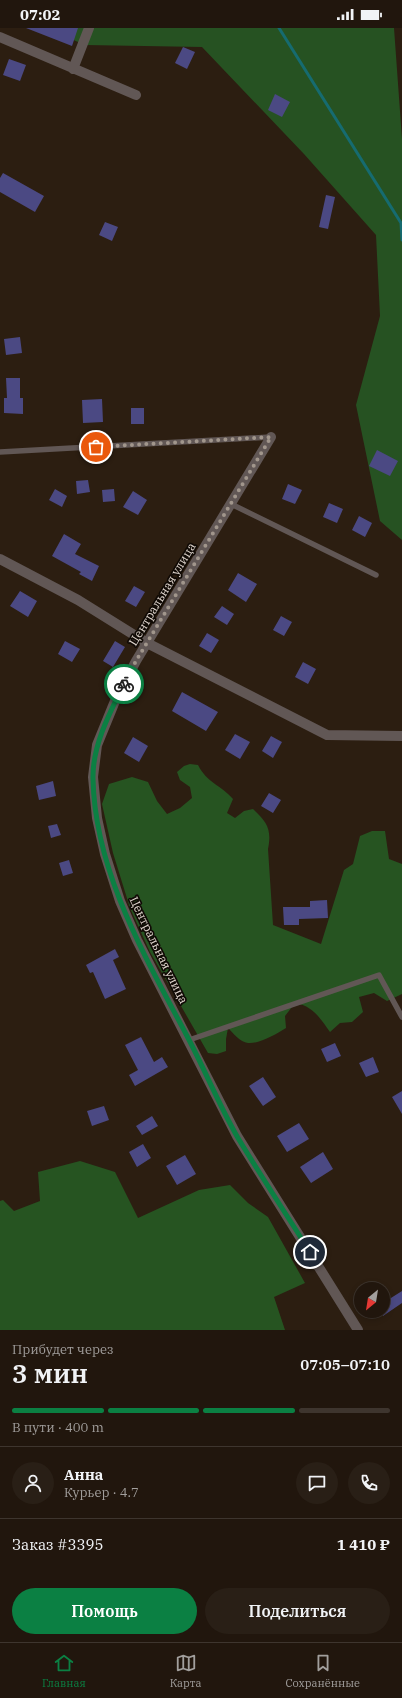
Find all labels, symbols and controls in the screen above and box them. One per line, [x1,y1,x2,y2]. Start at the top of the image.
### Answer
text: 07:02 [20,5,61,24]
pin [79,430,113,464]
icon: bag [85,436,107,458]
street label: Центральная улица [125,539,199,648]
courier [104,664,144,704]
icon: bike [113,673,135,695]
street label: Центральная улица [127,894,192,1006]
pin [293,1235,327,1269]
icon: home [299,1241,321,1263]
north arrow [354,1282,390,1318]
map controls [354,1282,390,1318]
text: Прибудет через [12,1341,114,1358]
text: 07:05–07:10 [300,1355,390,1374]
text: 3 мин [12,1356,88,1390]
text: В пути · 400 m [12,1419,104,1436]
button: person [12,1462,54,1504]
button: chat [296,1462,338,1504]
button: phone [348,1462,390,1504]
text: Анна [64,1465,103,1484]
text: Курьер · 4.7 [64,1484,139,1501]
text: Заказ #3395 [12,1535,104,1554]
text: 1 410 ₽ [337,1535,390,1554]
button: Помощь [12,1588,197,1634]
button: Поделиться [205,1588,390,1634]
tab: Главная [42,1652,86,1690]
tab: Карта [170,1652,202,1690]
tab: Сохранённые [286,1652,360,1690]

